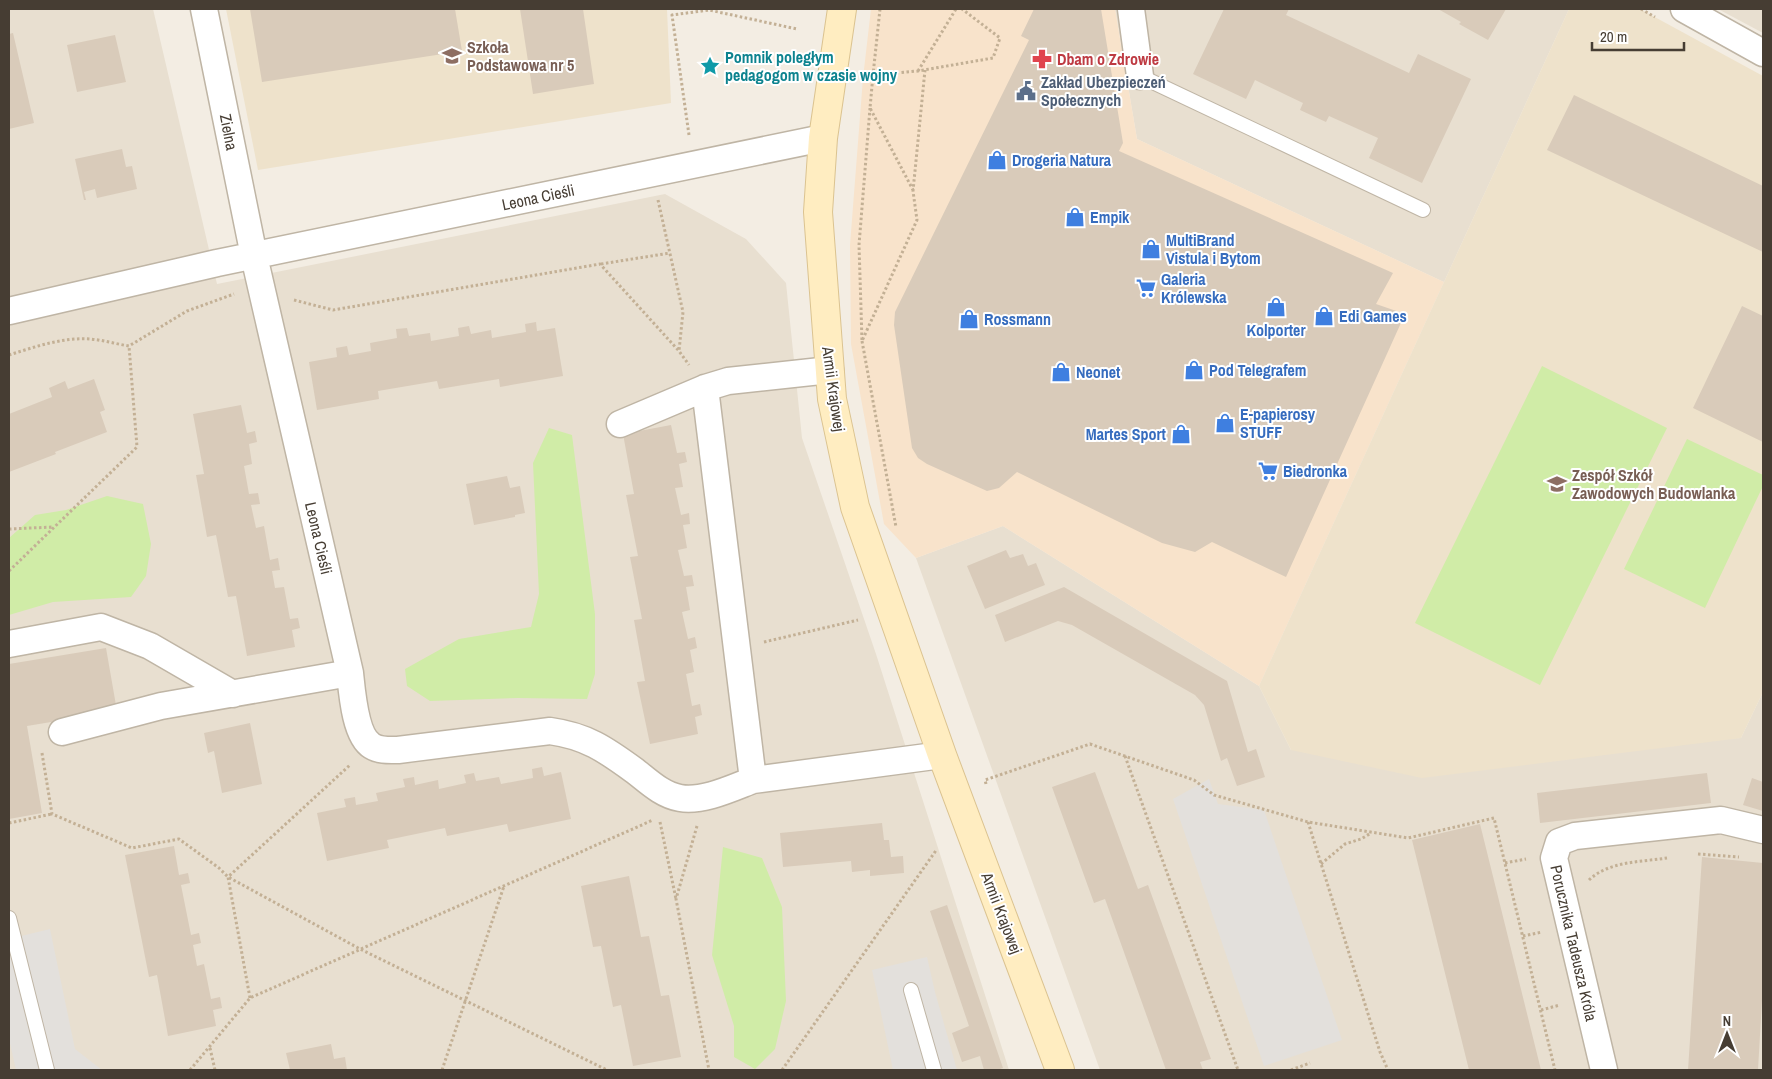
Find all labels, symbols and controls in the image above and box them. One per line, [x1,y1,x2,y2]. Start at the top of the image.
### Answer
scale bar [1592,20,1684,52]
text: 20 m [1600,26,1627,47]
place label: Szkoła Podstawowa nr 5 [467,36,574,76]
school or university icon: Szkoła Podstawowa nr 5 [441,45,463,67]
place label: Pomnik poległym pedagogom w czasie wojny [725,46,898,86]
pharmacy icon: Dbam o Zdrowie [1031,48,1053,70]
place label: Dbam o Zdrowie [1057,48,1159,70]
place icon: Pomnik poległym pedagogom w czasie wojny [699,55,721,77]
place label: Zakład Ubezpieczeń Społecznych [1041,71,1166,111]
public building icon: Zakład Ubezpieczeń Społecznych [1015,80,1037,102]
street label: Zielna [215,112,243,153]
shop icon: Drogeria Natura [986,149,1008,171]
place label: Drogeria Natura [1012,149,1112,171]
street label: Leona Cieśli [500,179,576,215]
shop icon: Empik [1064,206,1086,228]
place label: Empik [1090,206,1130,228]
place label: MultiBrand Vistula i Bytom [1166,229,1261,269]
shop icon: MultiBrand Vistula i Bytom [1140,238,1162,260]
place label: Galeria Królewska [1161,268,1227,308]
supermarket icon: Galeria Królewska [1135,277,1157,299]
shop icon: Kolporter [1265,296,1287,318]
shop icon: Edi Games [1313,305,1335,327]
place label: Edi Games [1339,305,1407,327]
shop icon: Rossmann [958,308,980,330]
place label: Rossmann [984,308,1051,330]
place label: Kolporter [1246,319,1306,341]
street label: Armii Krajowej [817,344,851,433]
shop icon: Pod Telegrafem [1183,359,1205,381]
place label: Pod Telegrafem [1209,359,1306,381]
shop icon: Neonet [1050,361,1072,383]
place label: Neonet [1076,361,1121,383]
place label: E-papierosy STUFF [1240,403,1316,443]
shop icon: E-papierosy STUFF [1214,412,1236,434]
place label: Martes Sport [1086,423,1167,445]
shop icon: Martes Sport [1170,423,1192,445]
supermarket icon: Biedronka [1257,460,1279,482]
place label: Biedronka [1283,460,1348,482]
place label: Zespół Szkół Zawodowych Budowlanka [1572,464,1736,504]
school or university icon: Zespół Szkół Zawodowych Budowlanka [1546,473,1568,495]
street label: Leona Cieśli [300,500,338,576]
street label: Porucznika Tadeusza Króla [1545,863,1603,1024]
street label: Armii Krajowej [976,868,1028,957]
north arrow [1702,1009,1752,1059]
text: N [1723,1012,1731,1030]

